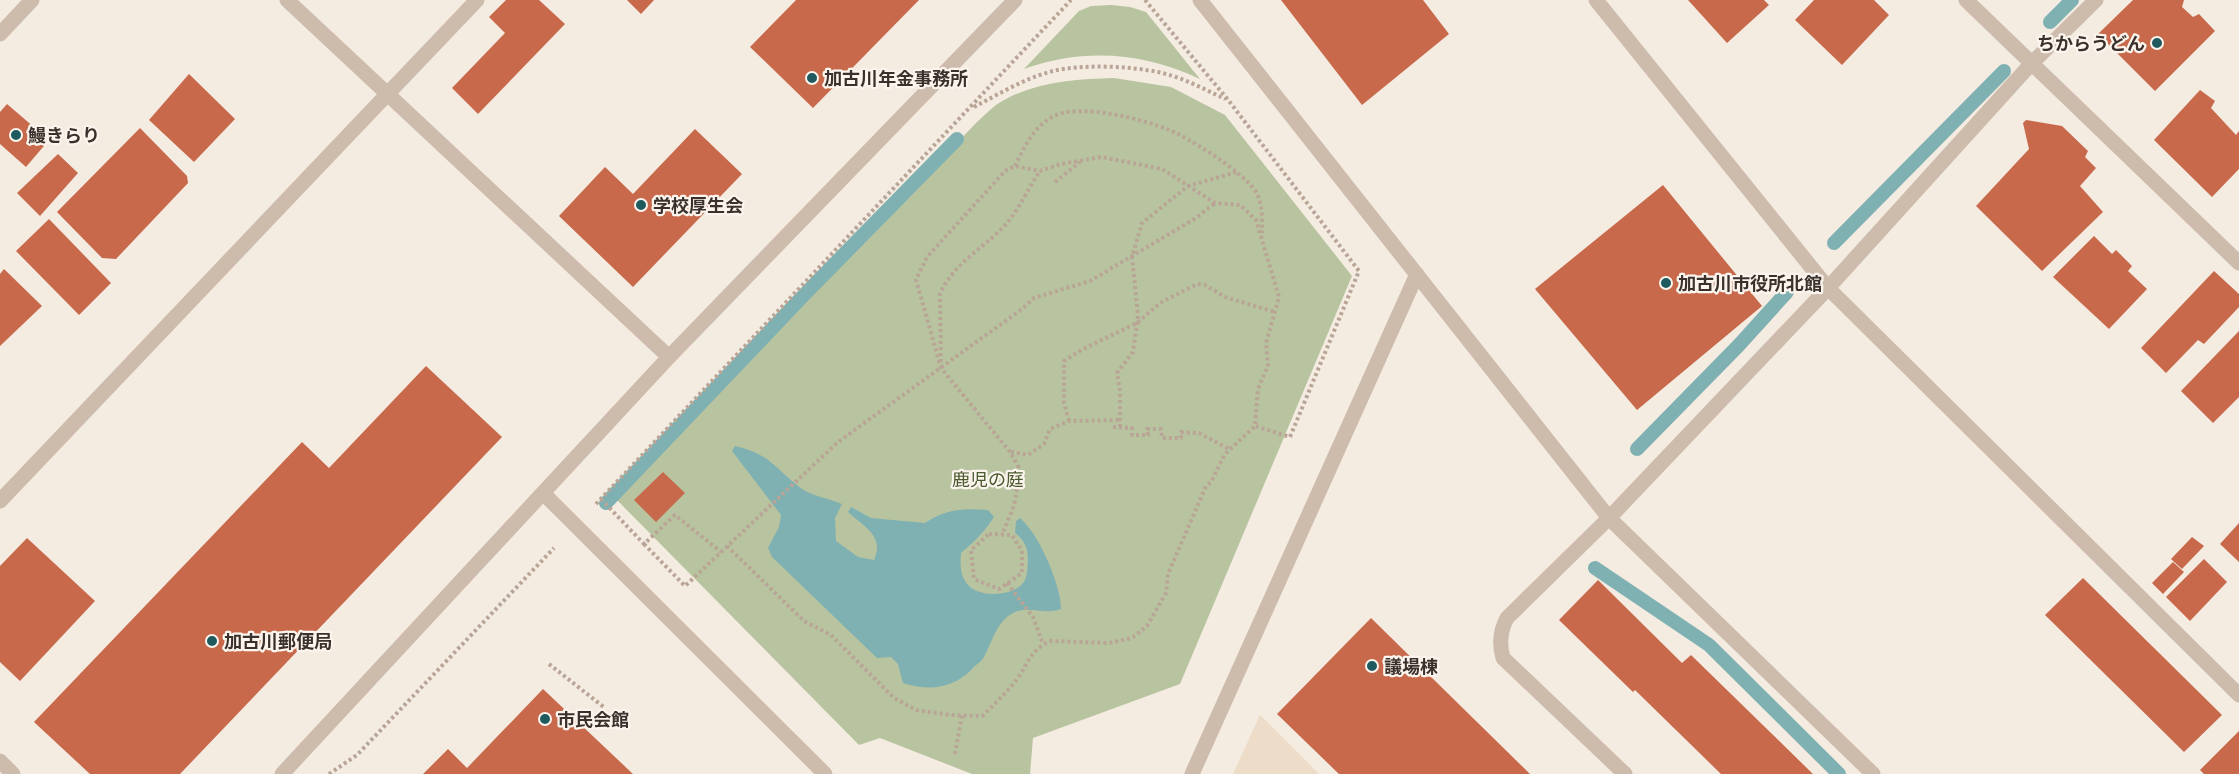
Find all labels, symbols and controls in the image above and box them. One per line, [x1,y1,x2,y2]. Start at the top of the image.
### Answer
place label: ちからうどん [2037,33,2145,54]
marker: ちからうどん [2150,36,2164,50]
place label: 加古川年金事務所 [824,68,968,89]
marker: 加古川年金事務所 [805,71,819,85]
place label: 鰻きらり [28,125,100,146]
marker: 鰻きらり [9,128,23,142]
place label: 学校厚生会 [653,195,743,216]
marker: 学校厚生会 [634,198,648,212]
place label: 加古川市役所北館 [1678,273,1822,294]
marker: 加古川市役所北館 [1659,276,1673,290]
park label: 鹿児の庭 [952,469,1024,490]
place label: 加古川郵便局 [224,631,332,652]
marker: 加古川郵便局 [205,634,219,648]
place label: 議場棟 [1384,656,1438,677]
marker: 議場棟 [1365,659,1379,673]
place label: 市民会館 [557,709,629,730]
marker: 市民会館 [538,712,552,726]

